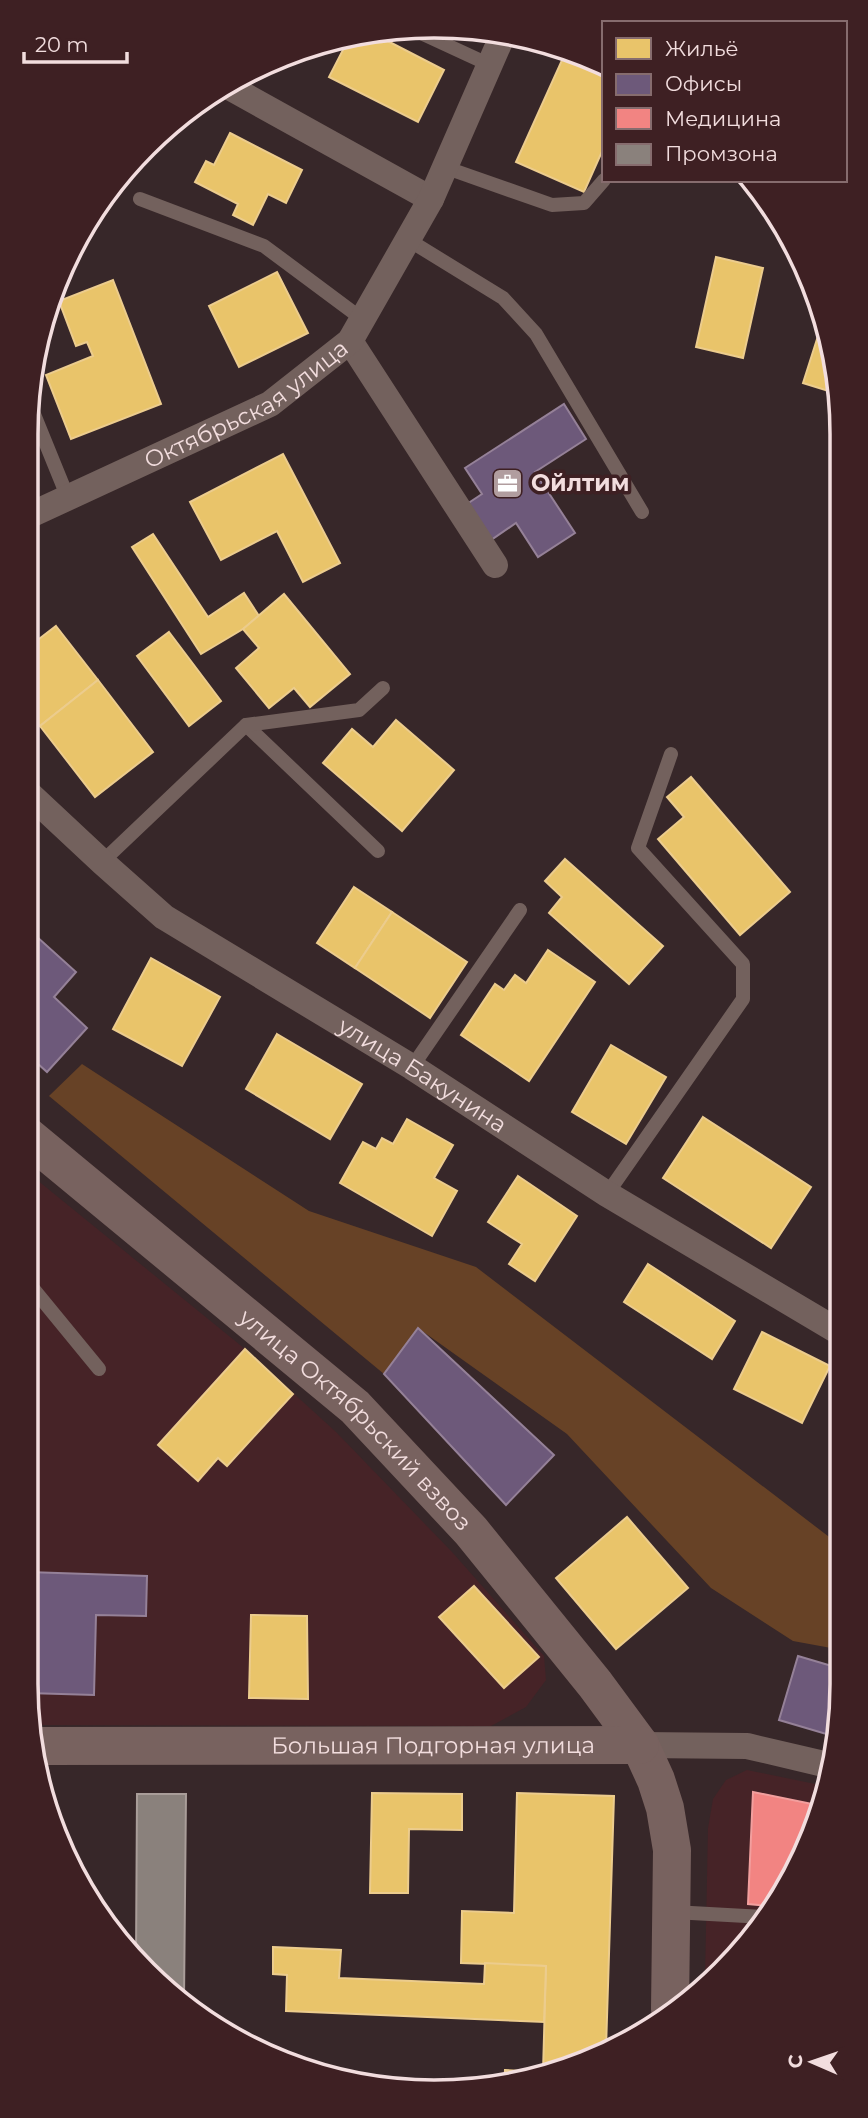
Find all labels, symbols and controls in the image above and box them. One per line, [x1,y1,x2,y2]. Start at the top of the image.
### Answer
scale bar [24,21,128,65]
legend [602,21,847,182]
text: 20 m [35,32,89,57]
text: Жильё [665,36,739,61]
text: Офисы [665,71,742,96]
text: Медицина [665,106,781,131]
text: Промзона [665,141,778,166]
street label: Октябрьская улица [140,334,354,474]
office icon: Ойлтим [491,466,525,500]
place label: Ойлтим [531,469,629,497]
street label: улица Бакунина [332,1011,512,1139]
street label: улица Октябрьский взвоз [233,1303,477,1537]
street label: Большая Подгорная улица [271,1731,595,1760]
north arrow [777,2027,847,2097]
text: С [784,2054,807,2069]

